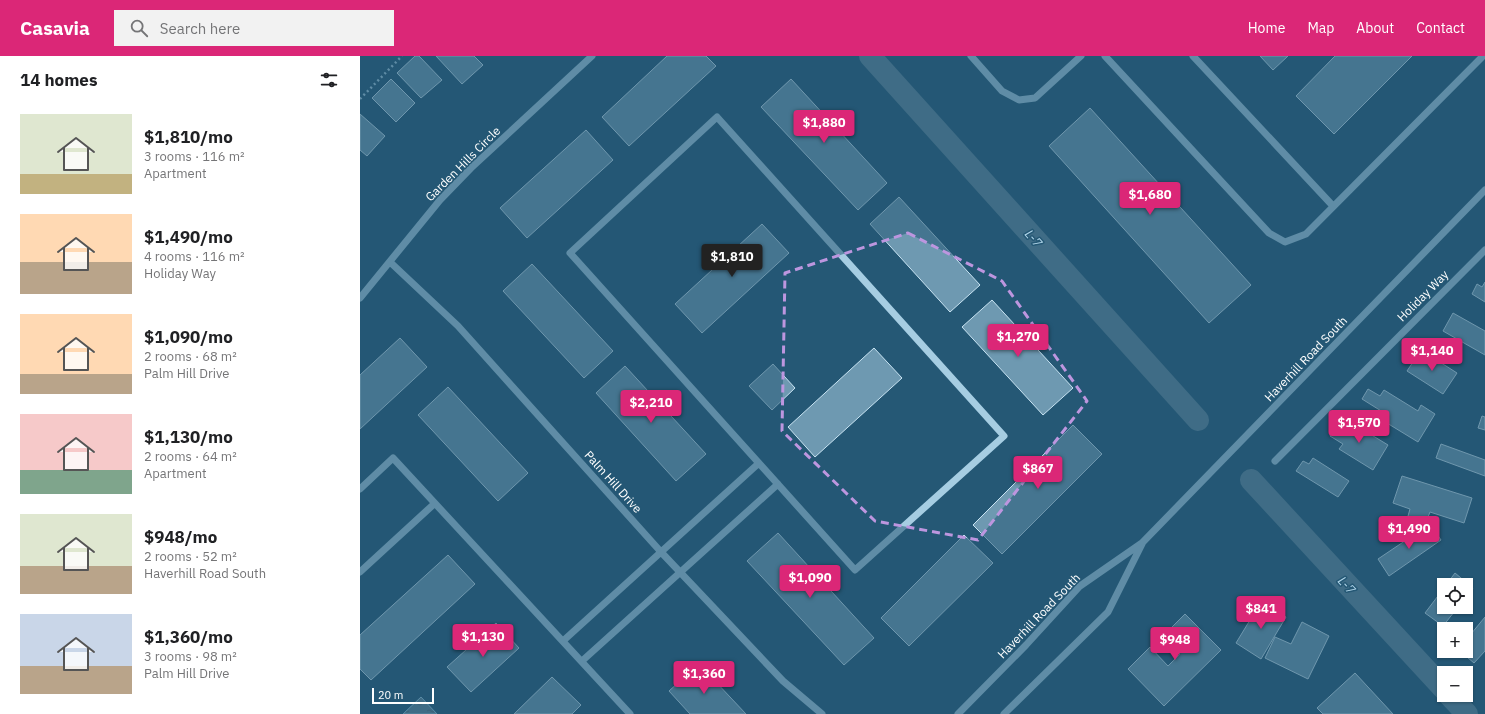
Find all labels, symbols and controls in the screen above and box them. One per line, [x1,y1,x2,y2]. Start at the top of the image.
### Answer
search box [114,10,394,46]
text: Casavia [20,16,90,40]
icon: search [128,17,150,39]
text: Search here [160,19,240,38]
text: Home [1248,19,1285,37]
text: Map [1307,19,1334,37]
text: About [1356,19,1394,37]
text: Contact [1416,19,1465,37]
text: 14 homes [20,69,97,91]
icon: filters [318,69,340,91]
pin: $1,880 [791,110,857,144]
text: $1,880 [802,114,846,131]
street label: Garden Hills Circle [422,123,503,204]
text: $1,810/mo [144,126,233,148]
icon: home [52,130,100,178]
text: 3 rooms · 116 m² [144,148,245,165]
text: Apartment [144,165,207,182]
pin: $1,680 [1117,182,1183,216]
text: $1,680 [1128,186,1172,203]
text: $1,490/mo [144,226,233,248]
water label: L-7 [1021,226,1046,251]
icon: home [52,230,100,278]
pin: $1,810 [699,244,765,278]
text: 4 rooms · 116 m² [144,248,245,265]
text: $1,810 [710,248,754,265]
text: Holiday Way [144,265,216,282]
street label: Holiday Way [1394,267,1451,324]
street label: Haverhill Road South [1261,313,1350,404]
pin: $1,270 [985,324,1051,358]
text: $1,090/mo [144,326,233,348]
text: $1,270 [996,328,1040,345]
icon: home [52,330,100,378]
pin: $1,140 [1399,338,1465,372]
text: $1,140 [1410,342,1454,359]
text: 2 rooms · 68 m² [144,348,237,365]
text: Palm Hill Drive [144,365,229,382]
pin: $2,210 [618,390,684,424]
text: $2,210 [629,394,673,411]
pin: $1,570 [1326,410,1392,444]
text: $1,570 [1337,414,1381,431]
text: $1,130/mo [144,426,233,448]
icon: home [52,430,100,478]
street label: Palm Hill Drive [581,447,646,516]
text: 2 rooms · 64 m² [144,448,237,465]
pin: $867 [1014,456,1062,490]
text: $867 [1022,460,1054,477]
text: Apartment [144,465,207,482]
pin: $1,490 [1376,516,1442,550]
text: $1,490 [1387,520,1431,537]
text: $948/mo [144,526,217,548]
icon: home [52,530,100,578]
text: 2 rooms · 52 m² [144,548,237,565]
text: Haverhill Road South [144,565,266,582]
pin: $1,090 [777,565,843,599]
text: $1,090 [788,569,832,586]
street label: Haverhill Road South [994,570,1083,661]
water label: L-7 [1334,573,1359,598]
map controls [1437,578,1473,702]
button: locate [1437,578,1473,614]
pin: $841 [1237,596,1285,630]
text: $841 [1245,600,1277,617]
button: + [1437,622,1473,658]
pin: $1,130 [450,624,516,658]
text: $1,360/mo [144,626,233,648]
pin: $948 [1151,627,1199,661]
text: $1,130 [461,628,505,645]
icon: home [52,630,100,678]
text: $948 [1159,631,1191,648]
text: 3 rooms · 98 m² [144,648,237,665]
pin: $1,360 [671,661,737,695]
text: Palm Hill Drive [144,665,229,682]
text: $1,360 [682,665,726,682]
button: − [1437,666,1473,702]
scale bar [372,686,434,705]
text: 20 m [378,688,403,702]

